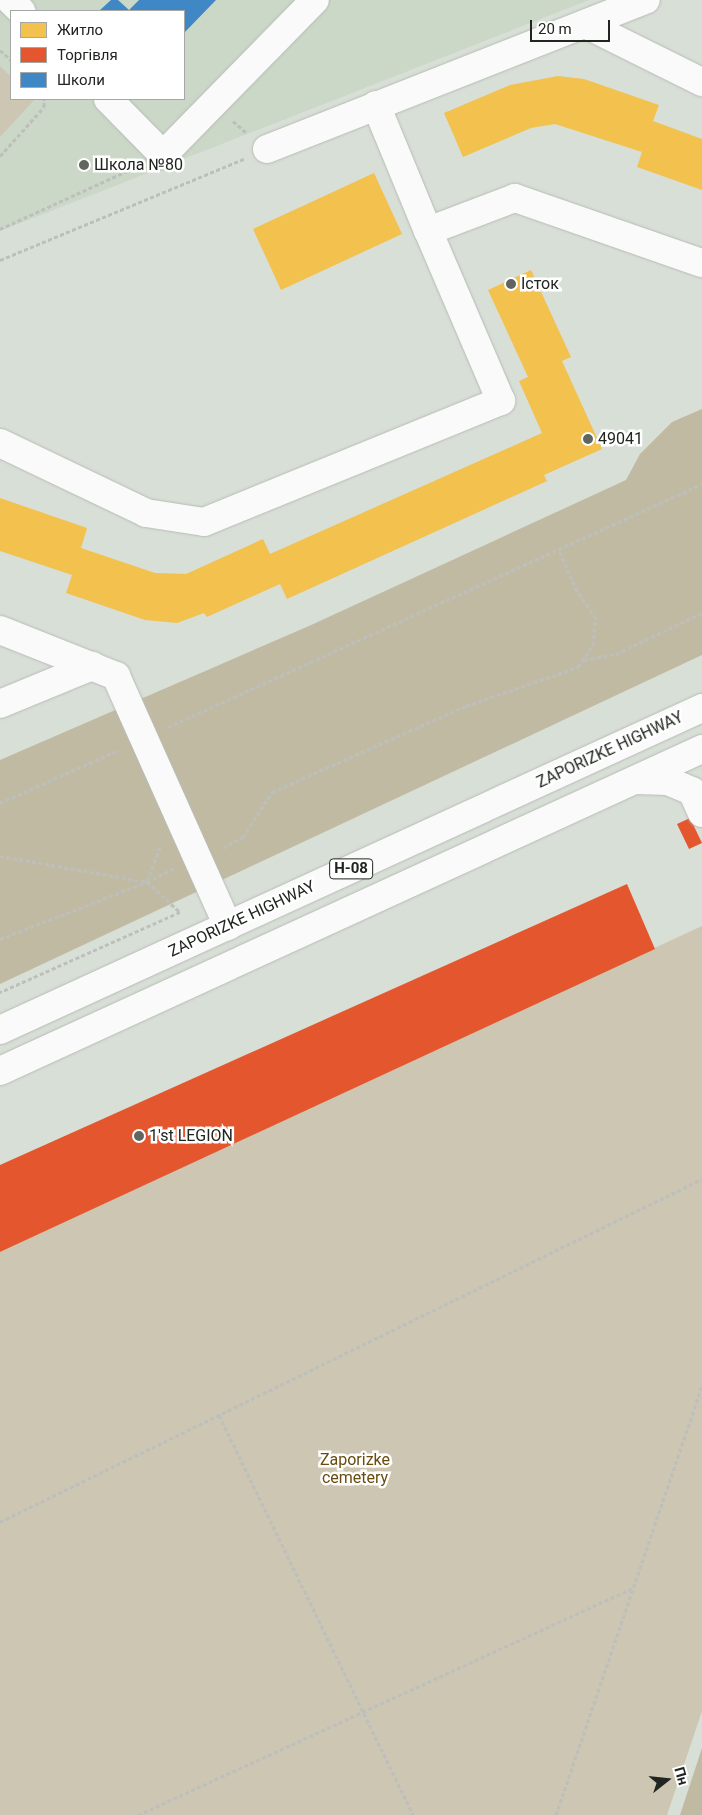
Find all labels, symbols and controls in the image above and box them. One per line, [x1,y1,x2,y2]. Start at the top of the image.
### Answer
legend [10,10,185,100]
scale bar [532,10,612,42]
text: 20 m [538,20,572,38]
text: Житло [57,21,103,39]
text: Торгівля [57,46,118,64]
text: Школи [57,71,105,89]
place label: Школа №80 [94,155,183,175]
marker: Школа №80 [78,159,90,171]
place label: Істок [521,274,559,294]
marker: Істок [505,278,517,290]
place label: 49041 [598,429,643,449]
marker: 49041 [582,433,594,445]
street label: ZAPORIZKE HIGHWAY [534,708,686,792]
road number: Н-08 [328,856,374,882]
street label: ZAPORIZKE HIGHWAY [166,877,318,961]
place label: 1'st LEGION [149,1126,233,1146]
marker: 1'st LEGION [133,1130,145,1142]
park label: Zaporizke cemetery [320,1450,390,1488]
north arrow [642,1755,692,1805]
text: Пн [671,1765,692,1787]

